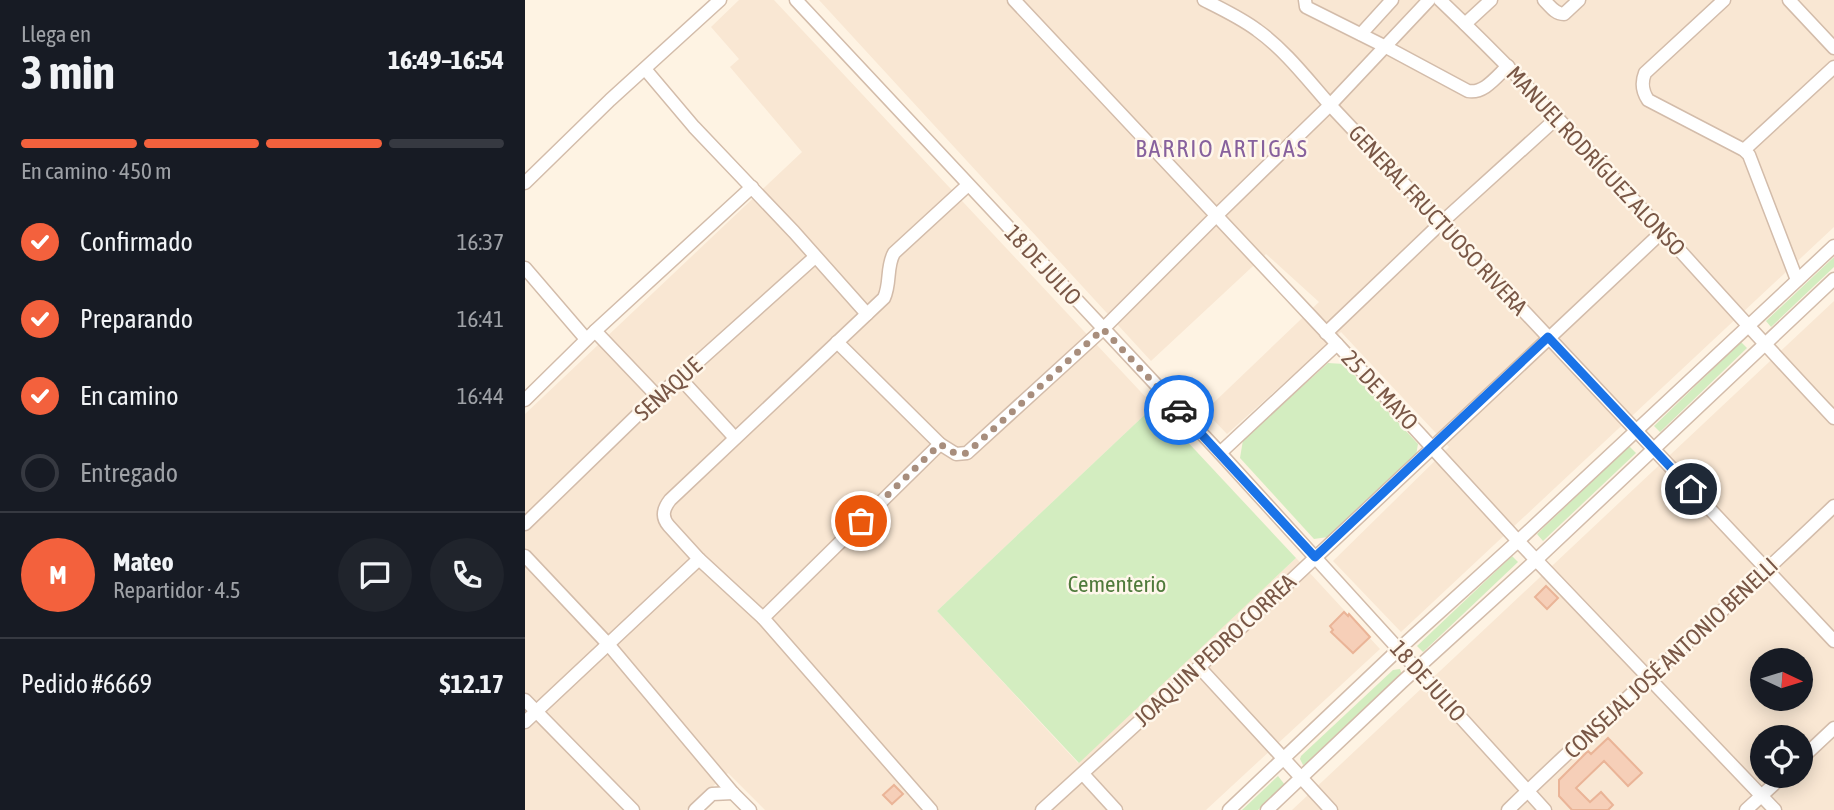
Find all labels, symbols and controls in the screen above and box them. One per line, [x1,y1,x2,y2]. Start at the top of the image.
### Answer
text: Llega en [21,21,91,47]
text: 16:49–16:54 [388,45,504,75]
text: 3 min [21,46,115,99]
street label: MANUEL RODRÍGUEZ ALONSO [1501,61,1691,261]
street label: GENERAL FRUCTUOSO RIVERA [1343,120,1533,321]
district label: BARRIO ARTIGAS [1135,135,1309,162]
text: En camino · 450 m [21,158,172,184]
street label: 18 DE JULIO [999,220,1087,310]
icon: check [21,223,59,261]
text: Confirmado [80,227,193,257]
text: 16:37 [457,229,504,255]
icon: check [21,300,59,338]
text: Preparando [80,304,193,334]
text: 16:41 [457,306,504,332]
street label: 25 DE MAYO [1337,345,1423,435]
street label: SENAQUE [629,352,707,426]
courier [1144,375,1214,445]
icon: check [21,377,59,415]
text: En camino [80,381,179,411]
text: 16:44 [457,383,504,409]
icon: car [1160,391,1198,429]
text: Entregado [80,458,178,488]
pin [1661,459,1721,519]
icon: home [1672,470,1710,508]
pin [831,491,891,551]
icon: bag [842,502,880,540]
button: chat [338,538,412,612]
button: phone [430,538,504,612]
text: Mateo [113,547,174,577]
street label: CONSEJAL JOSÉ ANTONIO BENELLI [1559,552,1783,764]
text: M [49,560,67,590]
street label: JOAQUIN PEDRO CORREA [1129,568,1301,731]
park label: Cementerio [1068,571,1166,597]
text: Repartidor · 4.5 [113,577,240,603]
street label: 18 DE JULIO [1385,635,1471,727]
north arrow [1750,648,1813,710]
map controls [1750,648,1813,788]
text: Pedido #6669 [21,669,152,699]
text: $12.17 [440,669,504,699]
button: locate [1750,725,1813,788]

